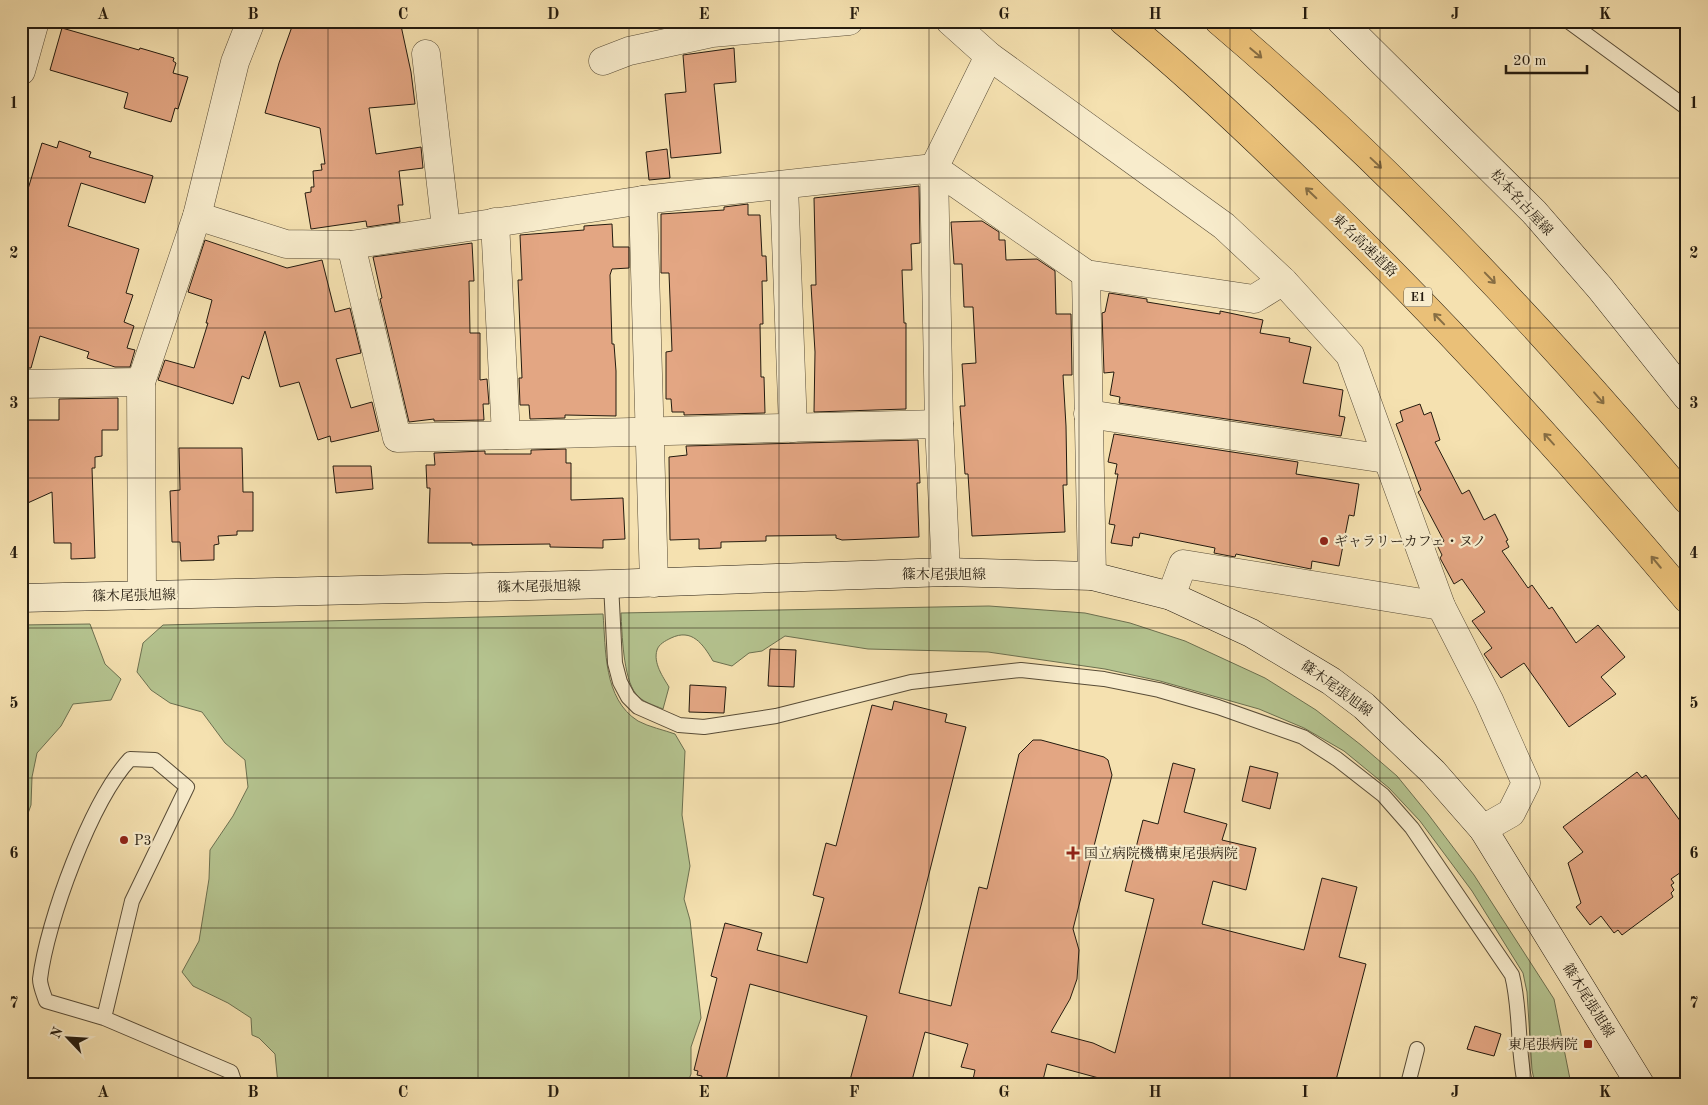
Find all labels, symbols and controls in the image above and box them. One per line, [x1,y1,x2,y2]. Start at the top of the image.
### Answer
text: A [97,7,109,23]
text: B [247,7,259,23]
text: C [398,7,408,23]
text: D [547,7,559,23]
text: E [698,7,710,23]
text: F [849,7,860,23]
text: G [998,7,1010,23]
text: H [1148,7,1162,23]
text: I [1301,7,1309,23]
text: J [1451,7,1460,23]
text: K [1599,7,1611,23]
scale bar [1506,42,1587,74]
one-way arrow [1249,47,1262,58]
text: 20 m [1513,54,1547,69]
text: 1 [9,96,19,112]
text: 1 [1689,96,1699,112]
one-way arrow [1369,157,1382,169]
street label: 松本名古屋線 [1488,167,1556,238]
one-way arrow [1305,187,1318,199]
street label: 東名高速道路 [1329,211,1400,280]
text: 2 [9,246,19,262]
text: 2 [1689,246,1699,262]
one-way arrow [1484,272,1496,284]
road number: E1 [1404,288,1432,306]
one-way arrow [1433,313,1445,326]
one-way arrow [1593,392,1605,405]
text: 3 [9,396,19,412]
text: 3 [1689,396,1699,412]
one-way arrow [1543,433,1555,446]
marker: ギャラリーカフェ・ヌノ [1318,535,1330,547]
place label: ギャラリーカフェ・ヌノ [1334,535,1487,549]
text: 4 [9,546,19,562]
text: 4 [1689,546,1699,562]
one-way arrow [1650,556,1661,569]
street label: 篠木尾張旭線 [902,567,986,582]
street label: 篠木尾張旭線 [497,578,581,595]
street label: 篠木尾張旭線 [92,587,176,604]
street label: 篠木尾張旭線 [1298,658,1375,719]
text: 5 [9,696,19,712]
text: 5 [1689,696,1699,712]
marker: P3 [118,834,130,846]
place label: P3 [134,834,152,848]
text: 6 [9,846,19,862]
marker: 国立病院機構東尾張病院 [1066,846,1080,860]
place label: 国立病院機構東尾張病院 [1084,846,1238,861]
text: 6 [1689,846,1699,862]
street label: 篠木尾張旭線 [1560,961,1617,1040]
text: 7 [9,996,19,1012]
text: 7 [1689,996,1699,1012]
north arrow [42,1012,92,1062]
text: N [49,1025,66,1041]
place label: 東尾張病院 [1508,1037,1578,1052]
marker: 東尾張病院 [1582,1038,1594,1050]
text: A [97,1085,109,1101]
text: B [247,1085,259,1101]
text: C [398,1085,408,1101]
text: D [547,1085,559,1101]
text: E [698,1085,710,1101]
text: F [849,1085,860,1101]
text: G [998,1085,1010,1101]
text: H [1148,1085,1162,1101]
text: I [1301,1085,1309,1101]
text: J [1451,1085,1460,1101]
text: K [1599,1085,1611,1101]

